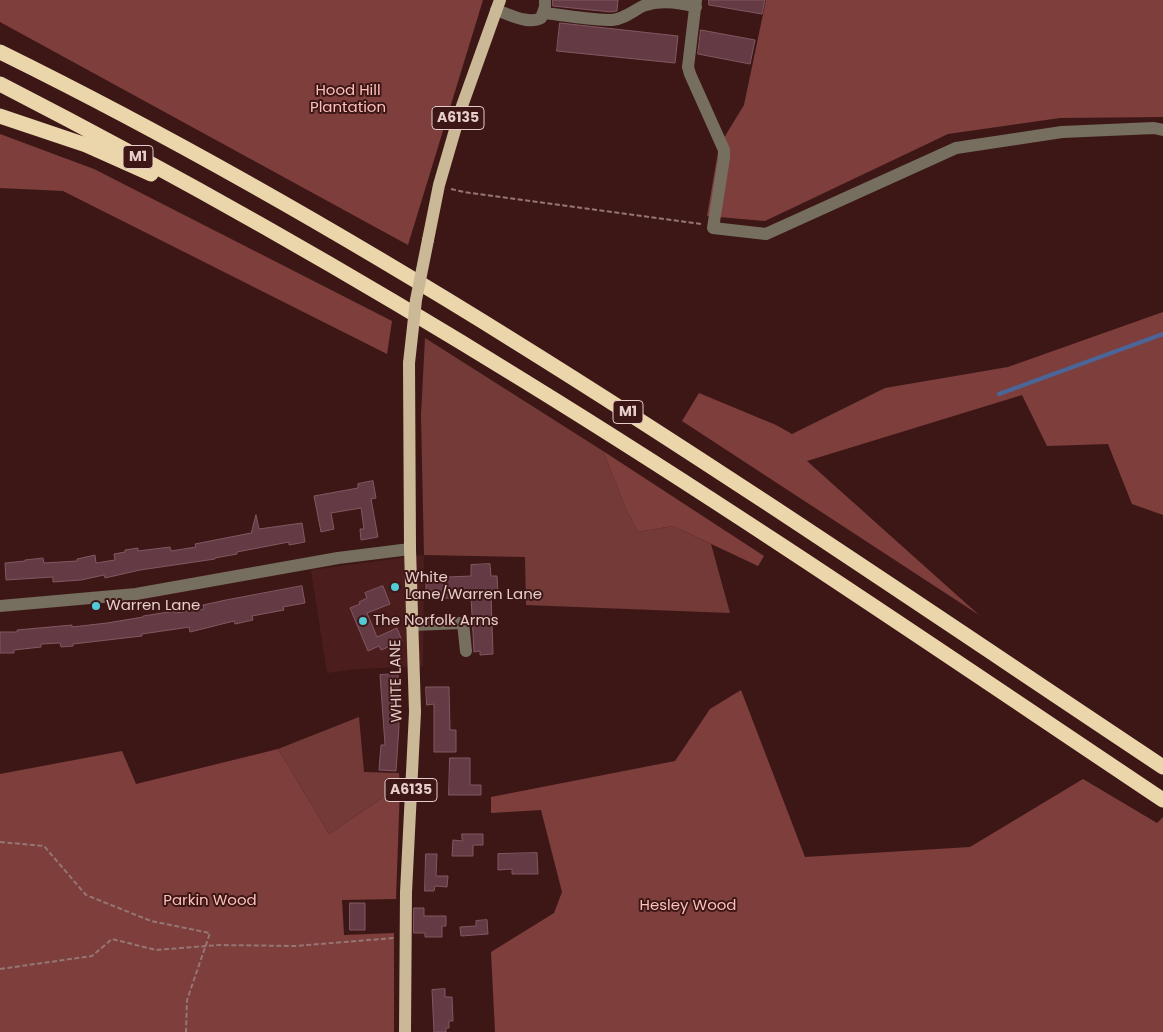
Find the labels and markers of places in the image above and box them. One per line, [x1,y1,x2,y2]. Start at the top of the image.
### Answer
place label: White Lane/Warren Lane [405,569,542,604]
marker: White Lane/Warren Lane [389,581,401,593]
place label: Warren Lane [106,597,200,615]
marker: Warren Lane [90,600,102,612]
place label: The Norfolk Arms [373,612,499,630]
marker: The Norfolk Arms [357,615,369,627]

